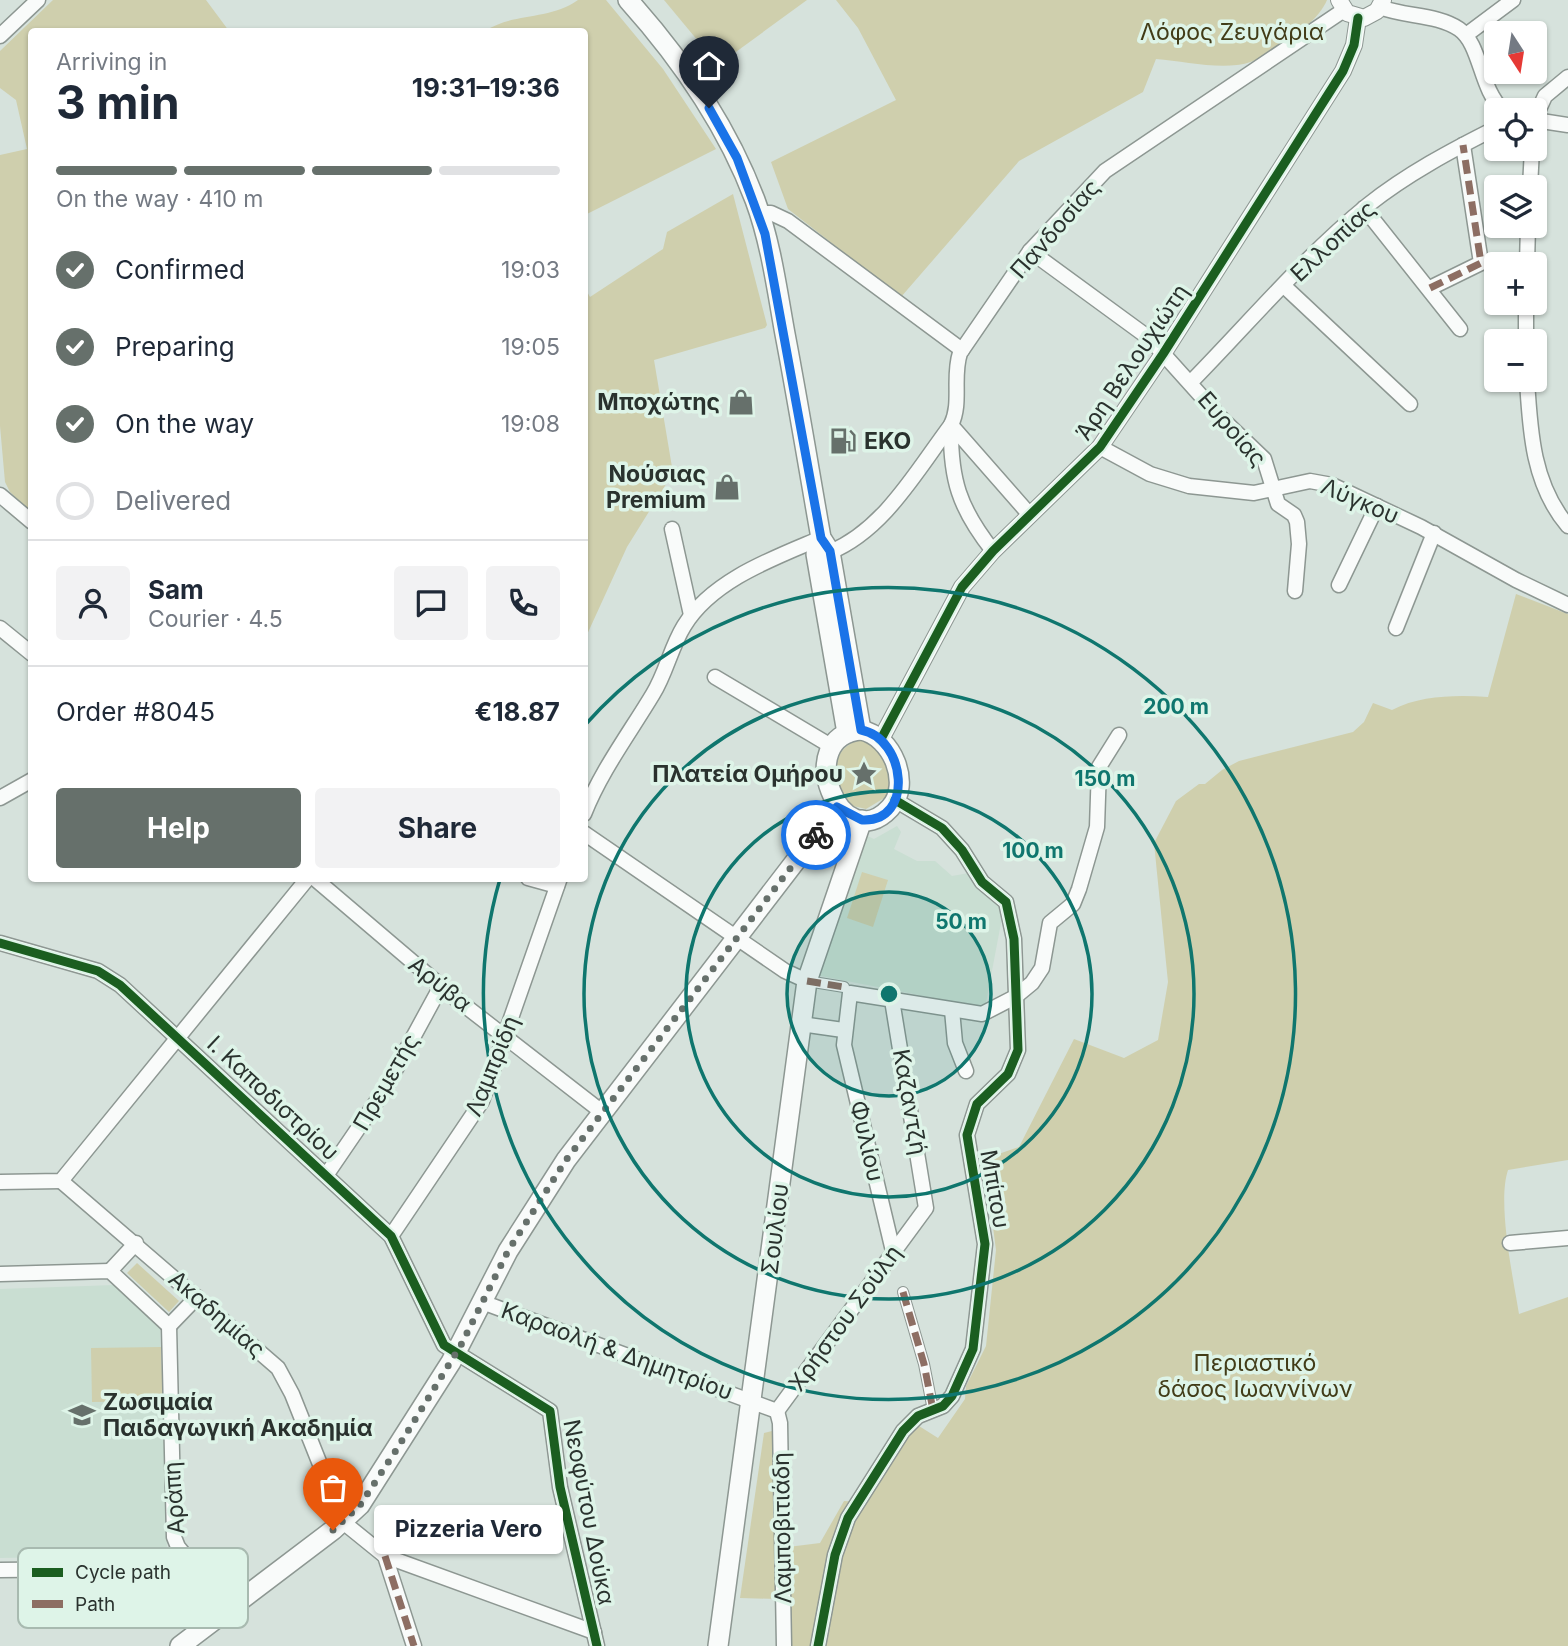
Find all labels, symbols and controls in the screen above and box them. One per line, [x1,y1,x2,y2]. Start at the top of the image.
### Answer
park label: Λόφος Ζευγάρια [1140,18,1324,46]
north arrow [1484,21,1547,84]
map controls [1484,21,1547,392]
pin [679,36,739,108]
icon: home [690,47,728,85]
text: Arriving in [56,48,167,76]
text: 19:31–19:36 [412,72,560,103]
text: 3 min [56,74,180,130]
button: locate [1484,98,1547,161]
street label: Πανδοσίας [1004,174,1106,284]
button: layers [1484,175,1547,238]
text: On the way · 410 m [56,185,263,213]
street label: Ελλοπίας [1285,195,1381,287]
icon: check [56,251,94,289]
button: + [1484,252,1547,315]
text: Confirmed [115,254,245,285]
text: 19:03 [501,256,560,284]
street label: Άρη Βελουχιώτη [1069,279,1195,445]
icon: check [56,328,94,366]
button: − [1484,329,1547,392]
text: Preparing [115,331,235,362]
text: 19:05 [501,333,560,361]
street label: Ευροίας [1192,386,1272,472]
shop icon: Μποχώτης [726,387,756,417]
place label: Μποχώτης [597,388,720,416]
icon: check [56,405,94,443]
text: On the way [115,408,254,439]
text: 19:08 [501,410,560,438]
fuel station icon: EKO [828,426,858,456]
place label: EKO [864,427,911,455]
place label: Νούσιας Premium [606,460,706,514]
shop icon: Νούσιας Premium [712,472,742,502]
street label: Λύγκου [1317,472,1403,530]
text: Delivered [115,485,231,516]
button: person [56,566,130,640]
button: chat [394,566,468,640]
button: phone [486,566,560,640]
text: Sam [148,574,204,605]
text: Courier · 4.5 [148,605,283,633]
text: 200 m [1143,694,1209,719]
text: Order #8045 [56,696,215,727]
text: €18.87 [475,696,560,727]
place icon: Πλατεία Ομήρου [849,759,879,789]
place label: Πλατεία Ομήρου [652,760,843,788]
text: 150 m [1075,766,1135,791]
button: Help [56,788,301,868]
button: Share [315,788,560,868]
courier [781,800,851,870]
icon: bike [797,816,835,854]
text: 100 m [1002,838,1064,863]
text: 50 m [935,909,987,934]
street label: Αρύβα [403,950,477,1018]
centre of rings [877,982,901,1006]
street label: Λαμπρίδη [459,1012,525,1120]
street label: Πρεμετής [347,1029,425,1135]
street label: Ι. Καποδιστρίου [201,1030,345,1166]
street label: Καζαντζή [887,1047,933,1157]
street label: Φυλίου [844,1098,890,1184]
street label: Μπίτου [974,1148,1016,1230]
street label: Σουλίου [756,1182,794,1276]
street label: Χρήστου Σούλη [783,1240,907,1396]
street label: Ακαδημίας [163,1265,271,1363]
street label: Καραολή & Δημητρίου [497,1296,737,1406]
park label: Περιαστικό δάσος Ιωαννίνων [1158,1349,1352,1403]
place label: Ζωσιμαία Παιδαγωγική Ακαδημία [103,1388,373,1442]
school or university icon: Ζωσιμαία Παιδαγωγική Ακαδημία [67,1400,97,1430]
street label: Νεοφύτου Δούκα [557,1417,621,1607]
street label: Λαμποβιτιάδη [767,1452,797,1604]
pin [303,1458,363,1530]
street label: Αράπη [157,1461,191,1535]
icon: bag [314,1469,352,1507]
callout: Pizzeria Vero [375,1506,564,1554]
text: Pizzeria Vero [395,1515,542,1543]
legend [18,1548,248,1628]
text: Cycle path [75,1561,171,1584]
text: Path [75,1593,115,1616]

